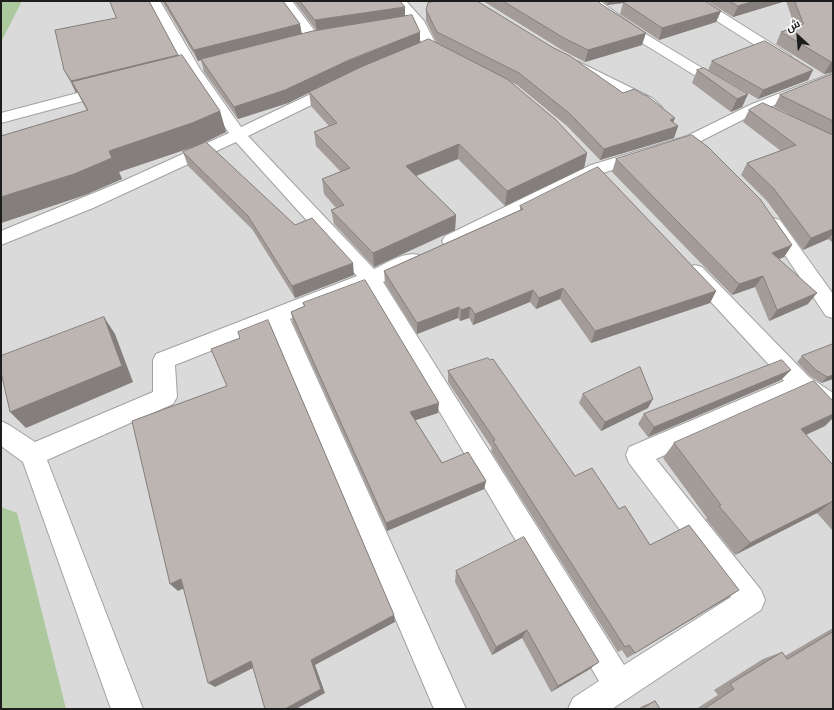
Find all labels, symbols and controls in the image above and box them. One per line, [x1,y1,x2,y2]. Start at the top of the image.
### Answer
north arrow [778,16,818,56]
text: ش [783,16,802,35]

